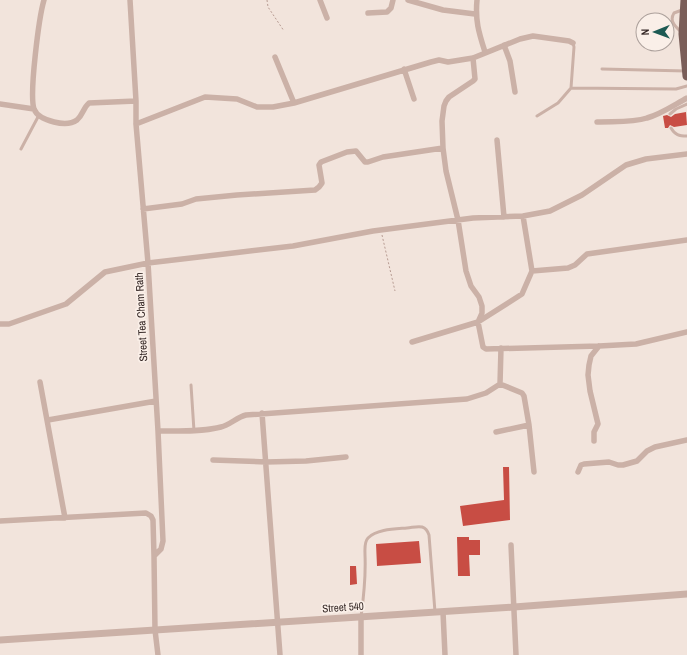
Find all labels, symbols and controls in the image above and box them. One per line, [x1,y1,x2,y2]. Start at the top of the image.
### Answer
north arrow [635,12,675,52]
text: N [638,29,652,36]
street label: Street Tea Cham Rath [132,272,150,362]
street label: Street 540 [322,599,364,615]

